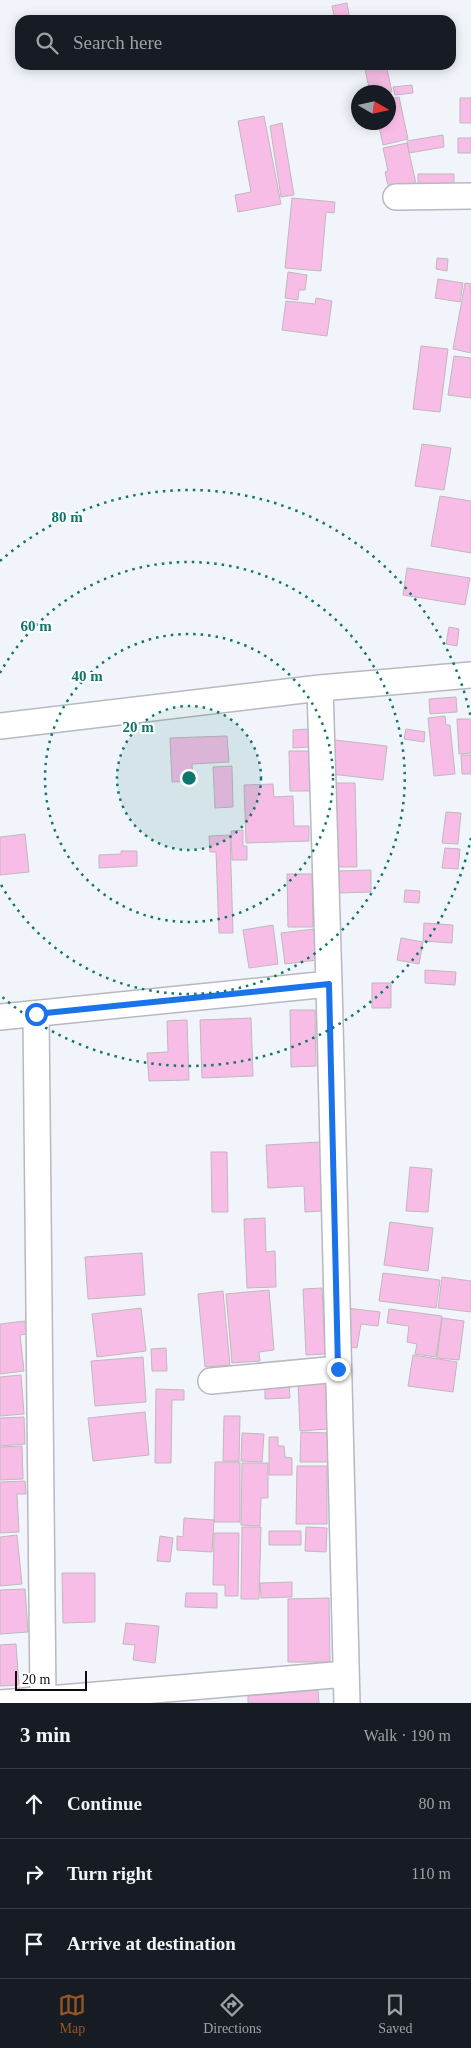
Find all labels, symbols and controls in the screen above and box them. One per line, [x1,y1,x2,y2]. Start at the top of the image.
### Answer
search box [15,15,456,70]
icon: search [33,29,61,57]
text: Search here [73,32,162,53]
north arrow [351,85,396,130]
text: 80 m [51,509,83,525]
text: 60 m [20,618,52,634]
text: 40 m [71,668,103,684]
text: 20 m [122,719,154,735]
centre of rings [180,769,198,787]
route start [25,1003,48,1026]
route end [327,1358,350,1381]
scale bar [15,1668,88,1691]
text: 20 m [22,1672,50,1687]
text: 3 min [20,1723,71,1747]
text: Walk · 190 m [364,1727,451,1744]
icon: ahead [20,1790,48,1818]
text: Continue [67,1793,142,1814]
text: 80 m [419,1795,451,1812]
icon: right [20,1860,48,1888]
text: Turn right [67,1863,152,1884]
text: 110 m [411,1865,451,1882]
icon: arrive [20,1930,48,1958]
text: Arrive at destination [67,1933,236,1954]
tab: Map [58,1991,86,2037]
tab: Directions [203,1991,262,2037]
tab: Saved [378,1991,413,2037]

